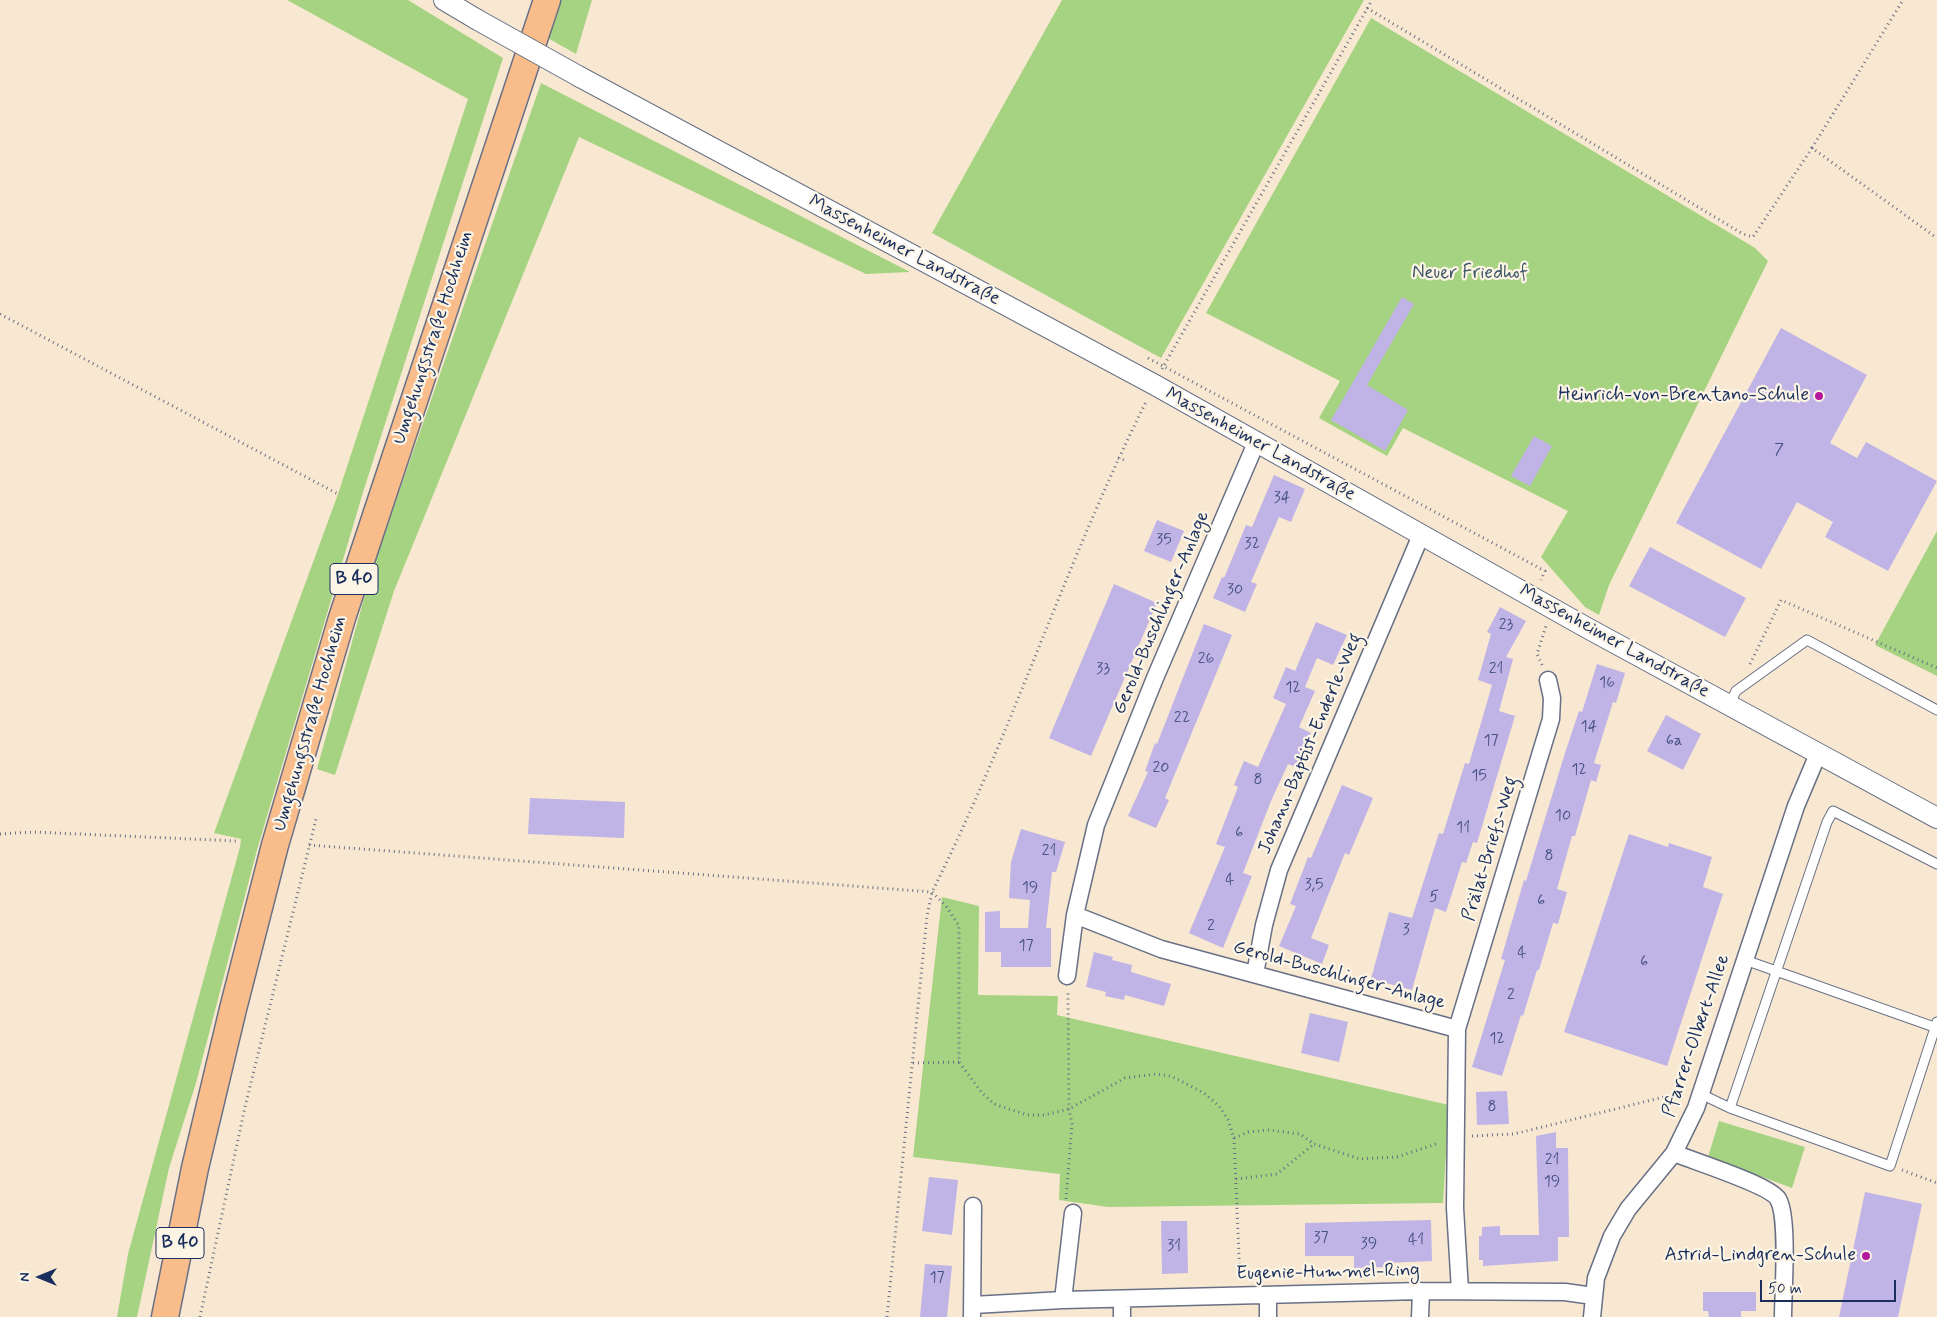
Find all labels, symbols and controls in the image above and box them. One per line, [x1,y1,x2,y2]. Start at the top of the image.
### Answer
street label: Massenheimer Landstraße [804,191,1004,311]
street label: Umgehungsstraße Hochheim [389,228,479,448]
park label: Neuer Friedhof [1412,263,1528,285]
street label: Massenheimer Landstraße [1161,383,1359,507]
place label: Heinrich-von-Brentano-Schule [1558,385,1809,407]
marker: Heinrich-von-Brentano-Schule [1813,390,1825,402]
house number: 7 [1774,441,1784,461]
house number: 34 [1274,489,1290,509]
street label: Gerold-Buschlinger-Anlage [1109,508,1215,718]
house number: 35 [1156,531,1172,551]
house number: 32 [1244,535,1260,555]
road number: B 40 [330,564,378,594]
street label: Massenheimer Landstraße [1515,580,1713,704]
house number: 30 [1227,581,1243,601]
street label: Umgehungsstraße Hochheim [269,614,353,834]
house number: 23 [1499,616,1513,636]
street label: Johann-Baptist-Enderle-Weg [1254,630,1368,858]
house number: 26 [1198,650,1214,670]
house number: 33 [1096,660,1110,680]
house number: 21 [1489,660,1503,680]
house number: 16 [1599,674,1615,694]
house number: 12 [1285,679,1301,699]
house number: 22 [1174,709,1190,729]
house number: 14 [1581,718,1597,738]
house number: 17 [1483,732,1499,752]
house number: 6a [1666,732,1682,752]
house number: 20 [1153,759,1169,779]
house number: 12 [1571,761,1587,781]
house number: 15 [1471,767,1487,787]
house number: 8 [1253,771,1263,791]
street label: Prälat-Briefs-Weg [1458,774,1524,924]
house number: 10 [1555,807,1571,827]
house number: 11 [1456,819,1470,839]
house number: 6 [1235,824,1243,844]
house number: 21 [1042,842,1056,862]
house number: 8 [1544,847,1554,867]
house number: 4 [1225,871,1235,891]
house number: 3,5 [1304,876,1324,896]
house number: 19 [1022,879,1038,899]
house number: 5 [1429,888,1439,908]
house number: 6 [1537,892,1545,912]
house number: 2 [1207,917,1215,937]
house number: 3 [1402,921,1410,941]
house number: 17 [1018,937,1034,957]
street label: Gerold-Buschlinger-Anlage [1230,937,1448,1015]
house number: 4 [1517,944,1527,964]
street label: Pfarrer-Olbert-Allee [1658,952,1736,1120]
house number: 6 [1640,953,1648,973]
house number: 2 [1507,986,1515,1006]
house number: 12 [1489,1030,1505,1050]
house number: 8 [1487,1098,1497,1118]
house number: 21 [1545,1151,1559,1171]
house number: 19 [1544,1173,1560,1193]
road number: B 40 [156,1228,204,1258]
house number: 37 [1313,1229,1329,1249]
house number: 41 [1408,1231,1424,1251]
house number: 39 [1361,1235,1377,1255]
house number: 31 [1167,1237,1181,1257]
place label: Astrid-Lindgren-Schule [1664,1245,1856,1267]
marker: Astrid-Lindgren-Schule [1860,1250,1872,1262]
north arrow [15,1252,65,1302]
street label: Eugenie-Hummel-Ring [1236,1260,1420,1286]
house number: 17 [929,1269,945,1289]
scale bar [1762,1270,1898,1302]
text: N [16,1272,34,1282]
text: 50 m [1768,1279,1802,1299]

